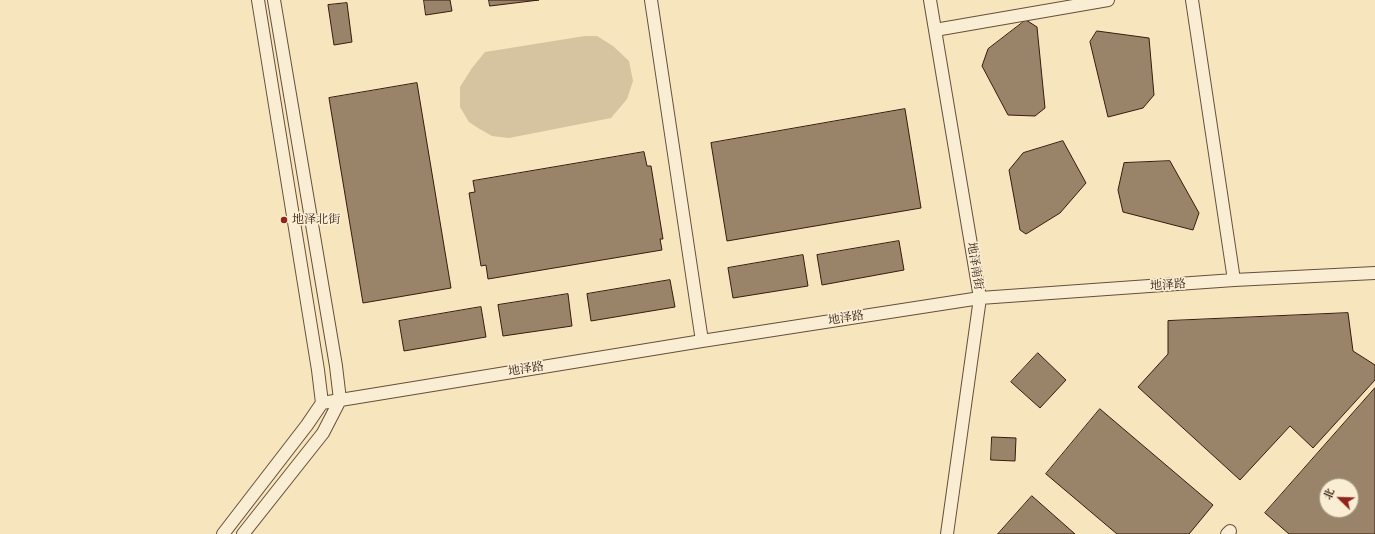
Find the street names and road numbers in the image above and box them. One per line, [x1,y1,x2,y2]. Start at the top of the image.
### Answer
street label: 地泽南街 [964,241,986,291]
street label: 地泽路 [1150,277,1186,293]
street label: 地泽路 [827,308,865,328]
street label: 地泽路 [507,359,545,379]

